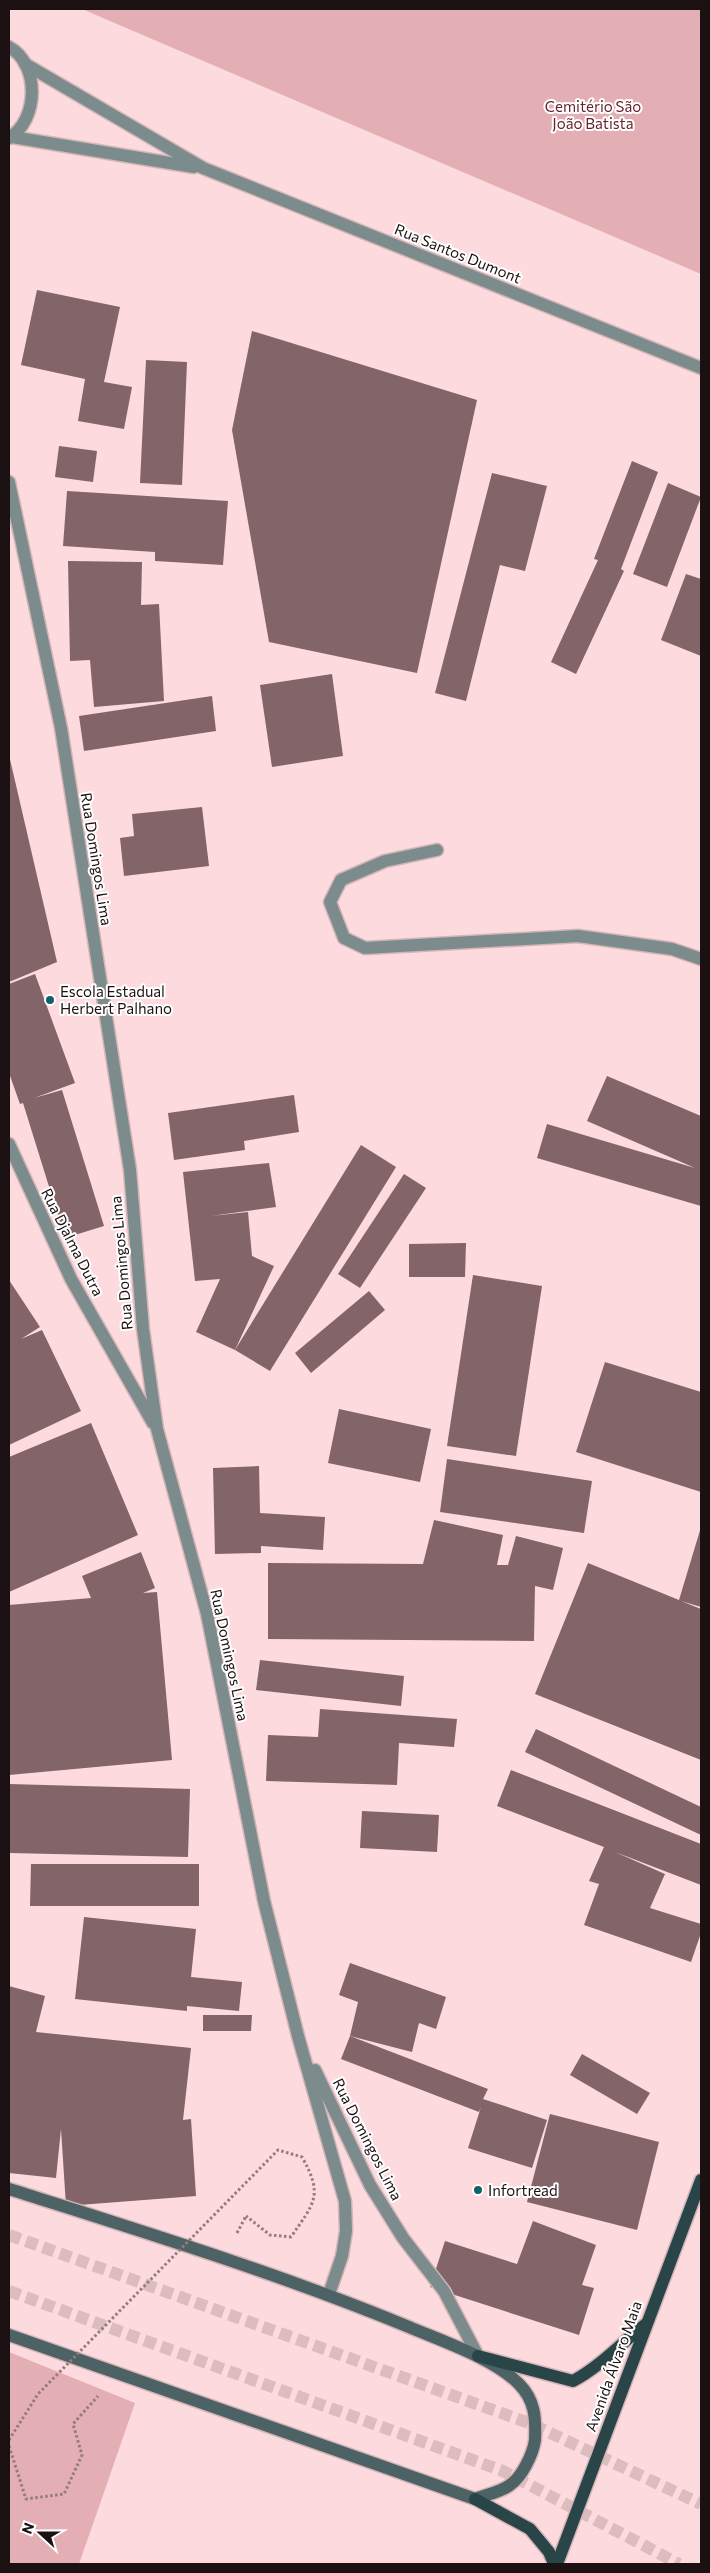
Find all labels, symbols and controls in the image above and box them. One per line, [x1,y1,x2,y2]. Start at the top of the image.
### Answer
park label: Cemitério São João Batista [545,97,641,132]
street label: Rua Santos Dumont [392,219,524,287]
street label: Rua Domingos Lima [78,791,116,927]
place label: Escola Estadual Herbert Palhano [60,982,172,1017]
marker: Escola Estadual Herbert Palhano [44,994,56,1006]
street label: Rua Djalma Dutra [38,1185,108,1299]
street label: Rua Domingos Lima [106,1195,136,1331]
street label: Rua Domingos Lima [207,1587,253,1723]
street label: Rua Domingos Lima [329,2075,407,2203]
place label: Infortread [488,2181,558,2199]
marker: Infortread [472,2184,484,2196]
street label: Avenida Álvaro Maia [580,2298,645,2434]
north arrow [15,2508,65,2558]
text: N [18,2520,37,2536]

